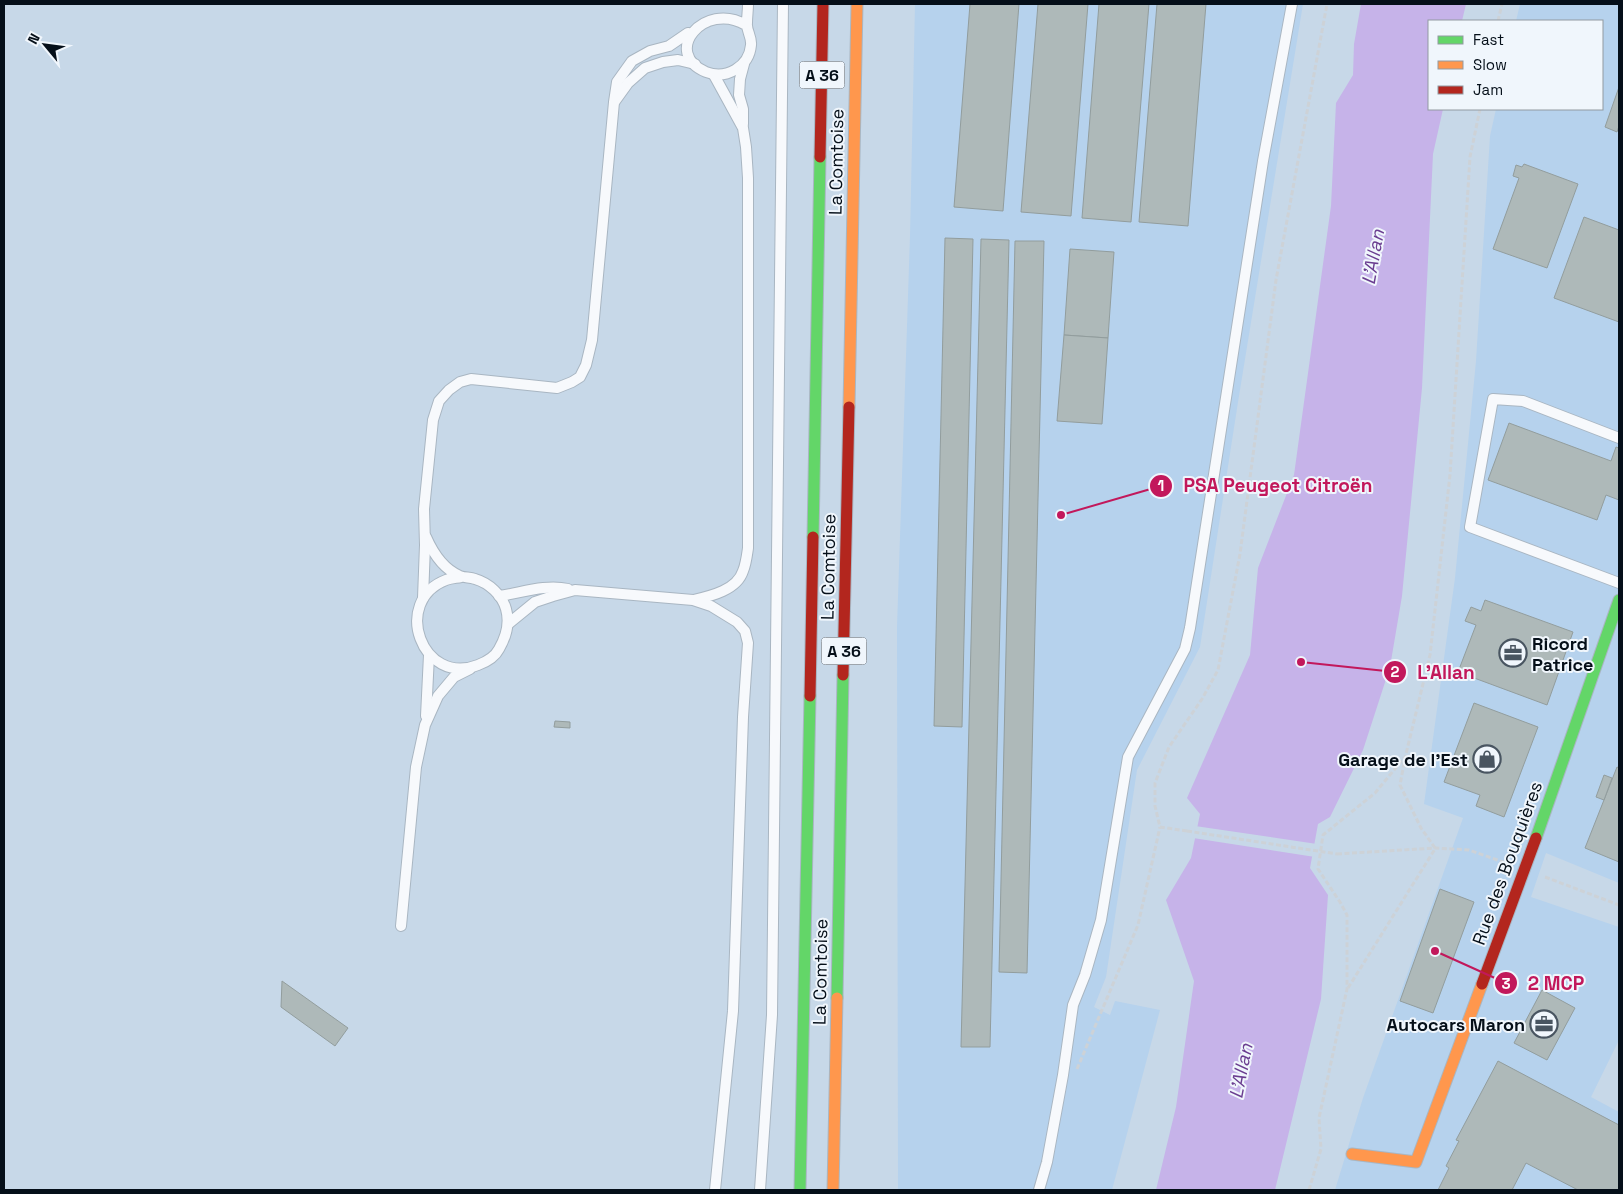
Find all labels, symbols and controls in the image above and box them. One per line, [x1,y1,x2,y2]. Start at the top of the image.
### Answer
north arrow [20,20,70,70]
legend [1428,20,1603,110]
text: N [23,30,44,47]
text: Fast [1473,30,1504,49]
text: Slow [1473,55,1507,74]
road number: A 36 [800,62,844,88]
text: Jam [1473,80,1503,99]
street label: La Comtoise [824,109,848,215]
water label: L'Allan [1356,227,1390,286]
callout: PSA Peugeot Citroën [1148,469,1382,503]
text: PSA Peugeot Citroën [1184,473,1372,498]
text: 1 [1158,476,1164,495]
street label: La Comtoise [816,514,840,620]
place label: Ricord Patrice [1532,632,1594,676]
road number: A 36 [822,637,866,664]
office icon: Ricord Patrice [1498,638,1528,668]
callout: L'Allan [1383,655,1485,689]
text: L'Allan [1417,660,1475,685]
text: 2 [1391,662,1400,681]
shop icon: Garage de l'Est [1472,744,1502,774]
place label: Garage de l'Est [1338,748,1468,771]
street label: Rue des Bouquières [1467,778,1547,948]
street label: La Comtoise [808,919,832,1025]
callout: 2 MCP [1493,966,1595,1000]
text: 2 MCP [1528,971,1584,996]
text: 3 [1501,974,1511,993]
office icon: Autocars Maron [1529,1009,1559,1039]
place label: Autocars Maron [1387,1013,1525,1036]
water label: L'Allan [1223,1041,1259,1101]

